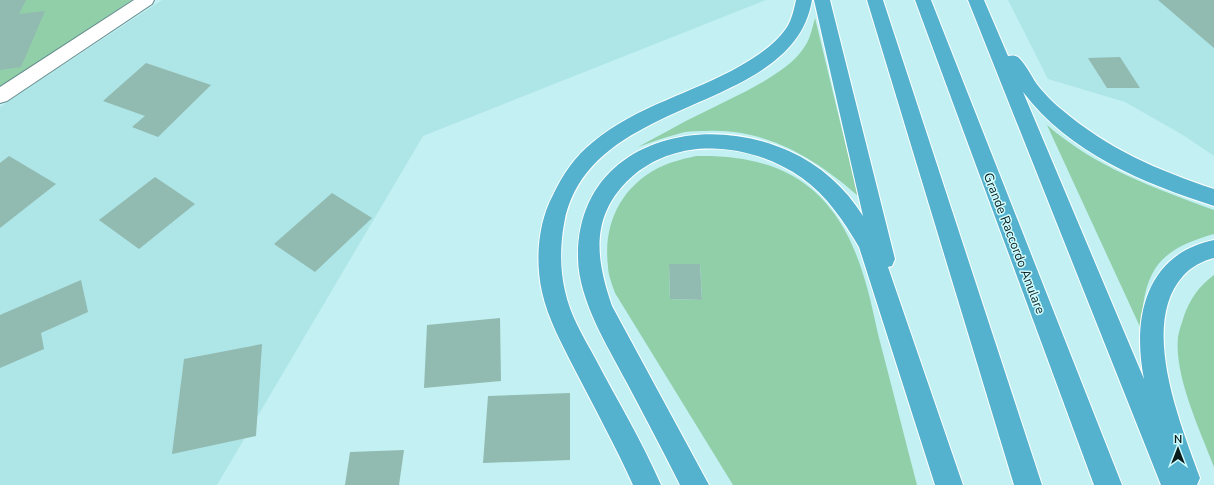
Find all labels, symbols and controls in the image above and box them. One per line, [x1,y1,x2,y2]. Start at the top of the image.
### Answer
street label: Grande Raccordo Anulare [979,170,1049,317]
north arrow [1158,429,1198,469]
text: N [1174,432,1182,447]

